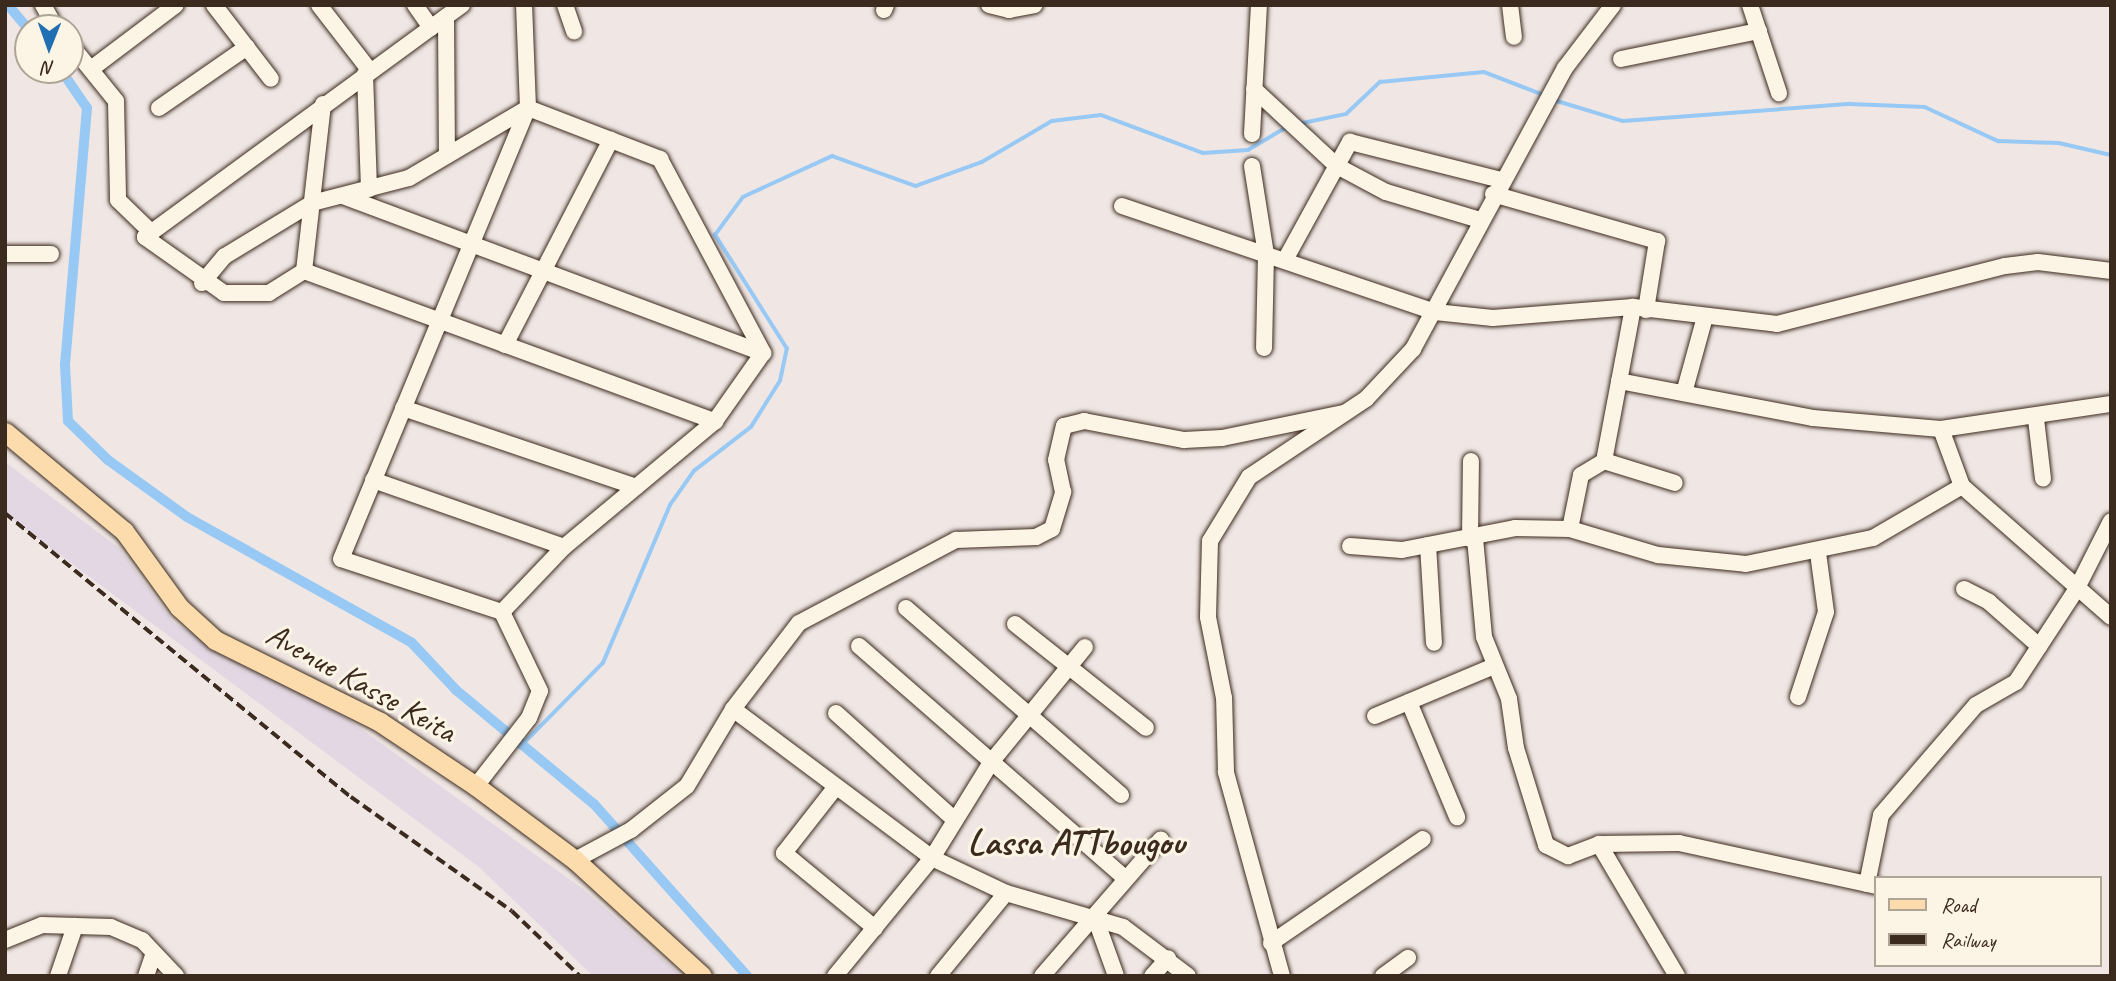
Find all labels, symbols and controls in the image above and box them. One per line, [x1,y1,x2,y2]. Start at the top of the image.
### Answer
north arrow [14,14,84,84]
text: N [43,56,55,80]
street label: Avenue Kasse Keita [259,615,463,751]
district label: Lassa ATTbougou [968,820,1184,864]
legend [1874,876,2102,967]
text: Road [1941,892,1976,918]
text: Railway [1941,927,1995,953]

